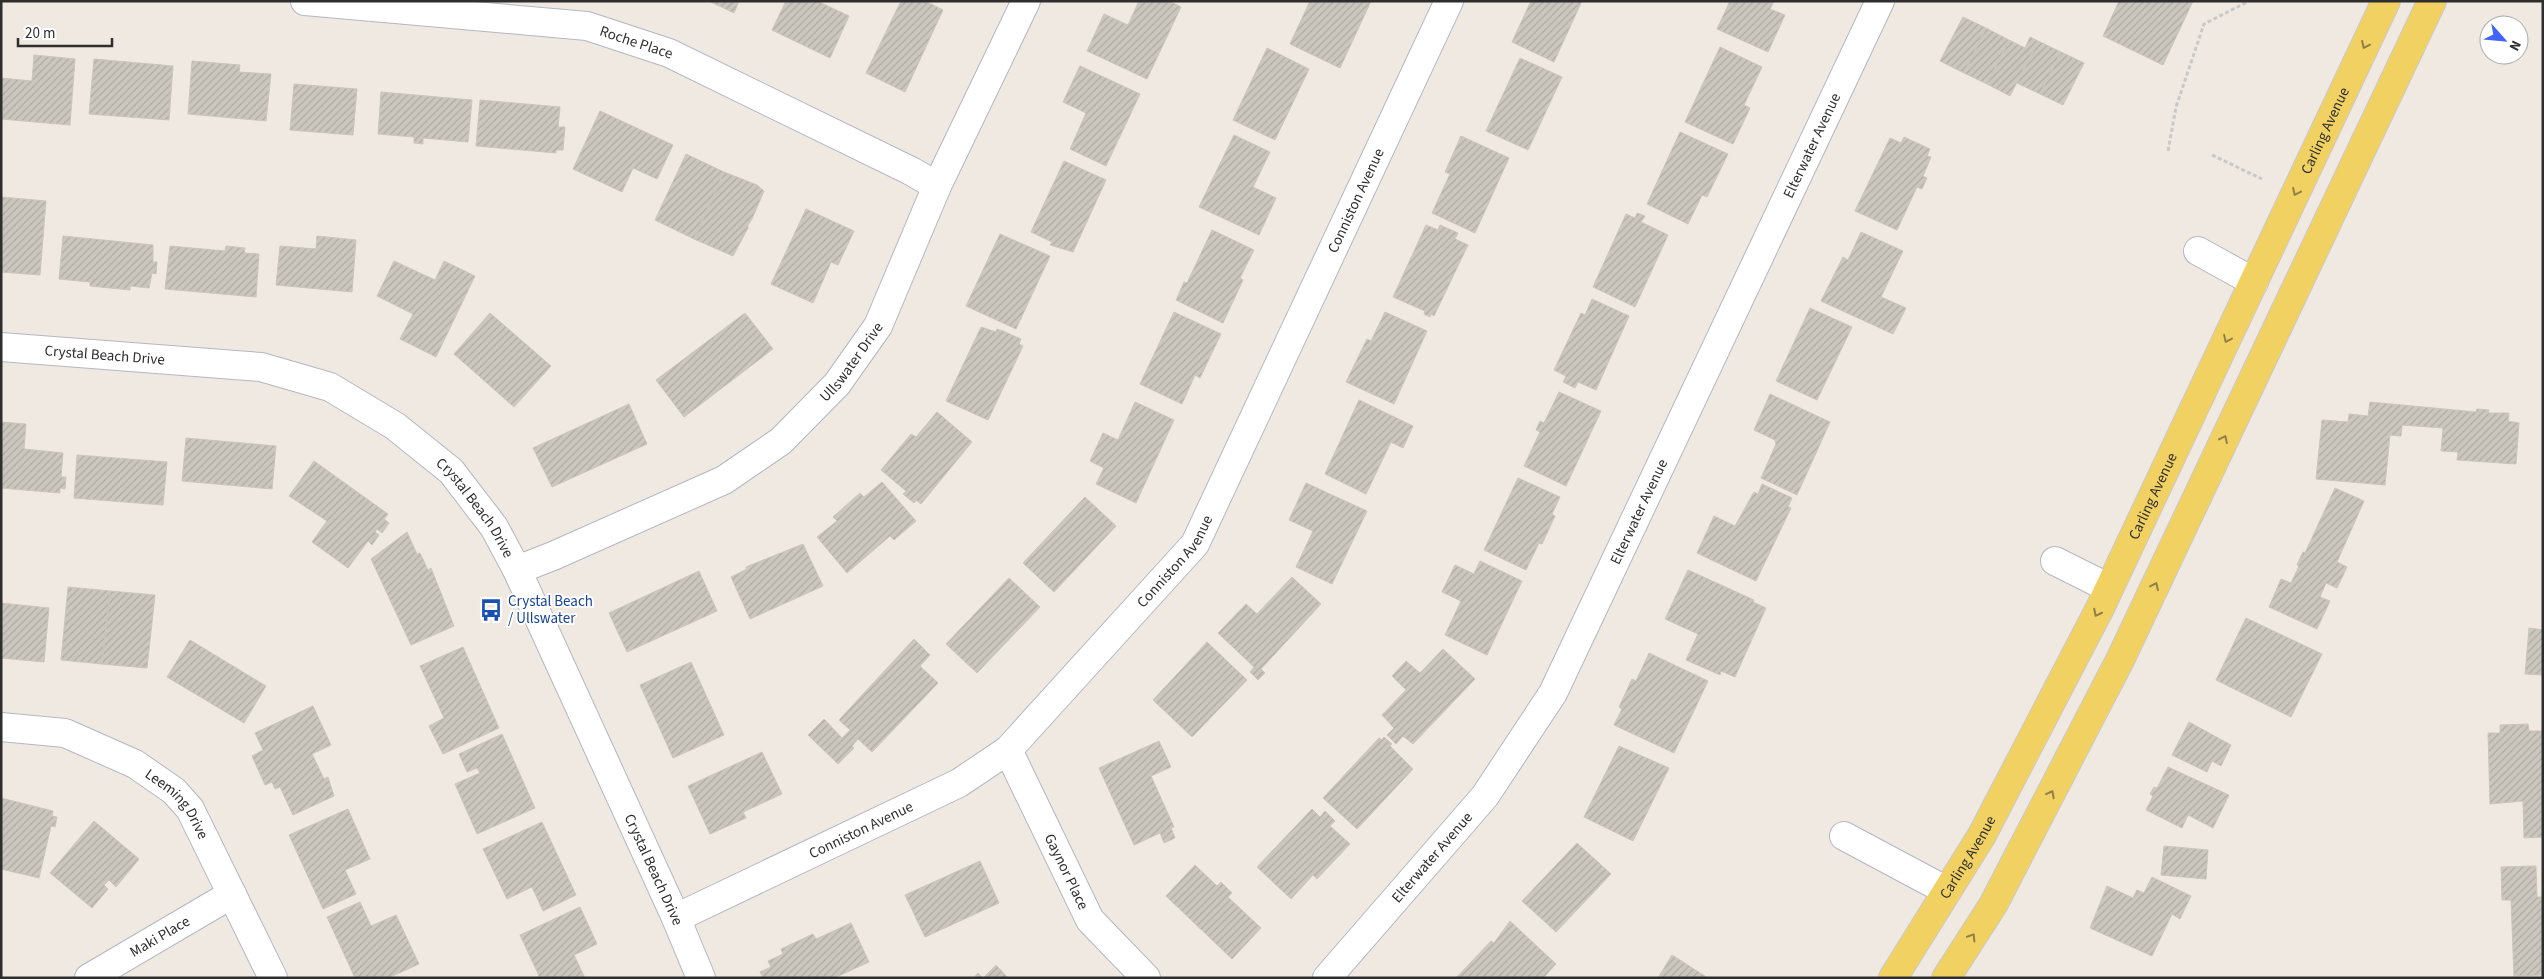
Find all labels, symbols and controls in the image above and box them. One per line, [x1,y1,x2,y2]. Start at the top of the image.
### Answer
scale bar [18,15,111,47]
north arrow [2479,15,2529,65]
street label: Roche Place [597,21,675,65]
text: 20 m [25,23,55,44]
text: N [2504,37,2526,54]
one-way arrow [2361,40,2371,49]
street label: Carling Avenue [2296,84,2355,178]
street label: Elterwater Avenue [1778,89,1846,202]
street label: Conniston Avenue [1323,145,1390,257]
one-way arrow [2292,187,2302,196]
street label: Ullswater Drive [815,318,888,407]
one-way arrow [2222,334,2233,343]
street label: Crystal Beach Drive [44,340,166,371]
one-way arrow [2217,435,2228,444]
street label: Carling Avenue [2124,449,2183,543]
street label: Crystal Beach Drive [431,453,519,562]
street label: Elterwater Avenue [1605,456,1673,568]
street label: Conniston Avenue [1132,512,1218,613]
one-way arrow [2148,582,2159,591]
place label: Crystal Beach / Ullswater [508,591,593,629]
bus stop icon: Crystal Beach / Ullswater [478,597,504,623]
one-way arrow [2093,608,2103,617]
street label: Leeming Drive [141,764,213,843]
one-way arrow [2045,791,2055,800]
street label: Conniston Avenue [806,796,917,864]
street label: Elterwater Avenue [1387,807,1478,908]
street label: Crystal Beach Drive [619,811,688,929]
street label: Carling Avenue [1935,812,2001,903]
street label: Gaynor Place [1039,830,1094,913]
street label: Maki Place [126,911,194,963]
one-way arrow [1966,933,1976,942]

